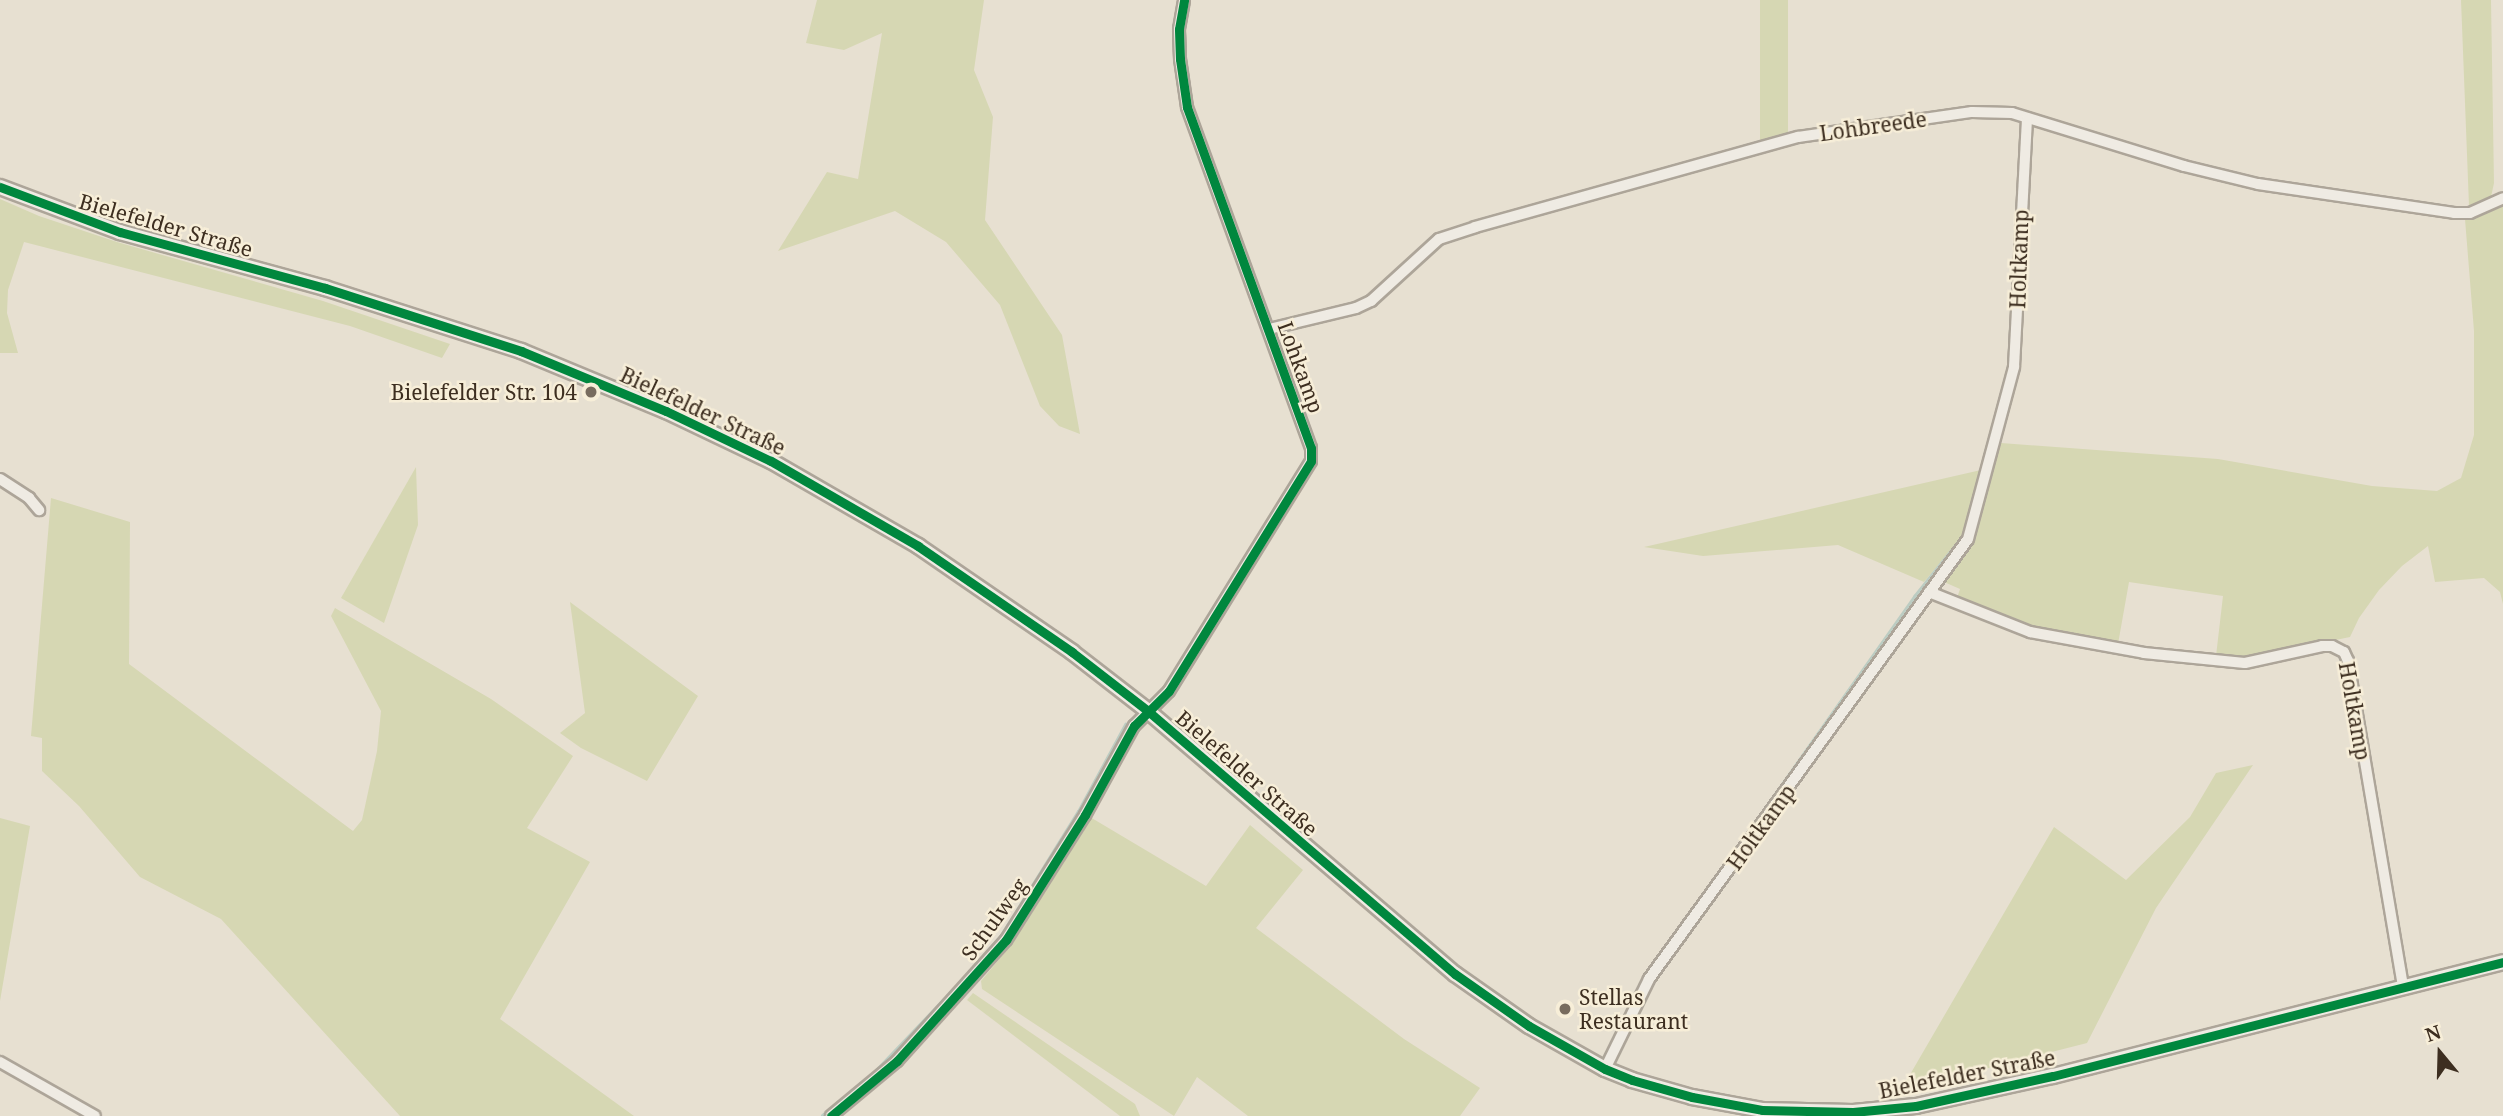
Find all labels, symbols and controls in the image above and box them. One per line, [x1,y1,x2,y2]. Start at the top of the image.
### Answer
street label: Lohbreede [1818,106,1928,146]
street label: Bielefelder Straße [76,188,256,262]
street label: Holtkamp [2005,209,2033,309]
street label: Lohkamp [1273,318,1329,416]
street label: Bielefelder Straße [616,362,790,460]
place label: Bielefelder Str. 104 [391,379,577,405]
marker: Bielefelder Str. 104 [583,384,599,400]
street label: Holtkamp [2334,660,2376,762]
street label: Bielefelder Straße [1171,705,1323,841]
street label: Holtkamp [1722,779,1800,875]
street label: Schulweg [956,873,1032,965]
place label: Stellas Restaurant [1579,984,1688,1034]
marker: Stellas Restaurant [1557,1001,1573,1017]
north arrow [2405,1018,2475,1088]
text: N [2422,1018,2444,1048]
street label: Bielefelder Straße [1877,1045,2057,1103]

